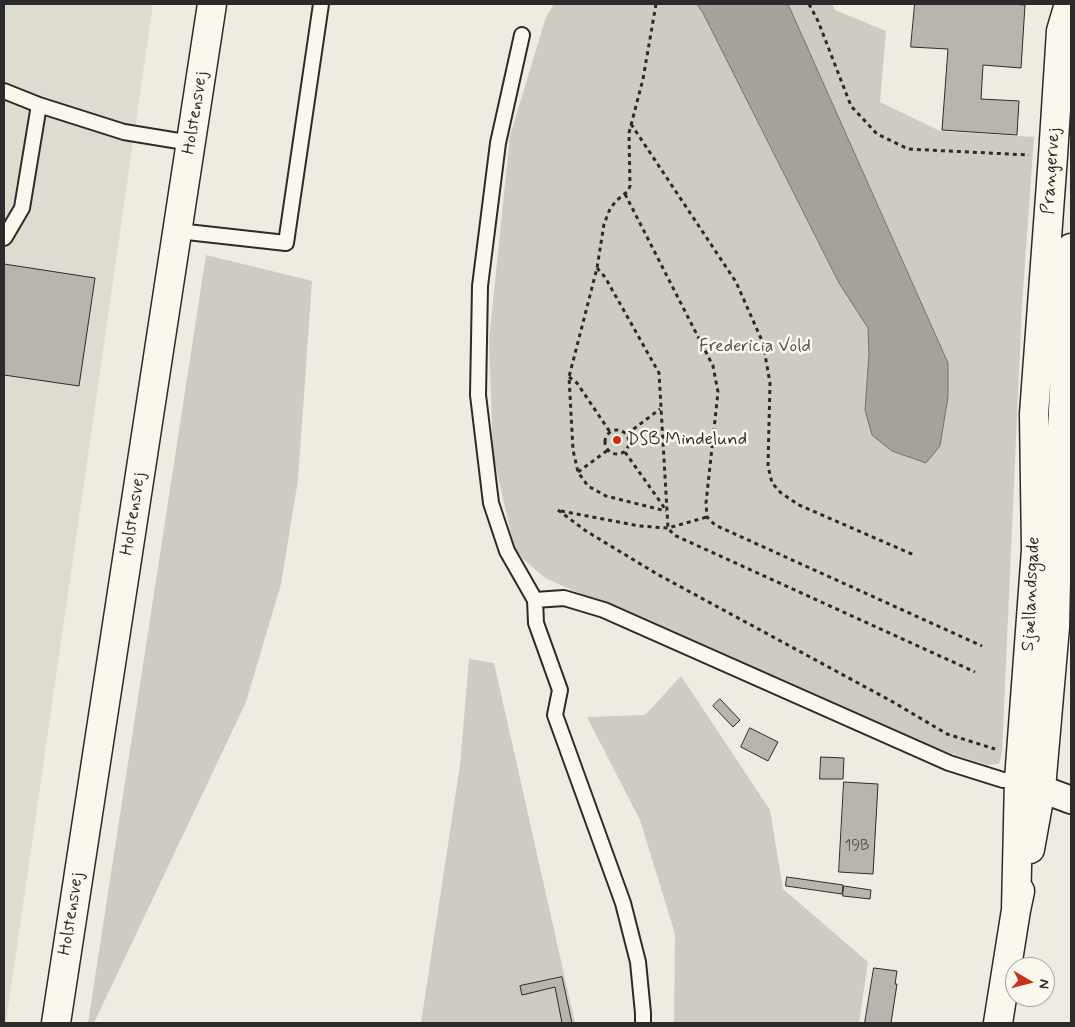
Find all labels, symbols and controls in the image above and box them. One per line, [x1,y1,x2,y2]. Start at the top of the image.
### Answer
street label: Holstensvej [179,70,213,156]
street label: Prangervej [1038,127,1066,215]
park label: Fredericia Vold [699,336,811,358]
place label: DSB Mindelund [627,429,747,451]
marker: DSB Mindelund [611,434,623,446]
street label: Holstensvej [117,471,151,557]
street label: Sjællandsgade [1018,536,1046,652]
house number: 19B [844,838,870,856]
street label: Holstensvej [55,871,89,957]
north arrow [1005,957,1055,1007]
text: N [1034,978,1053,990]

